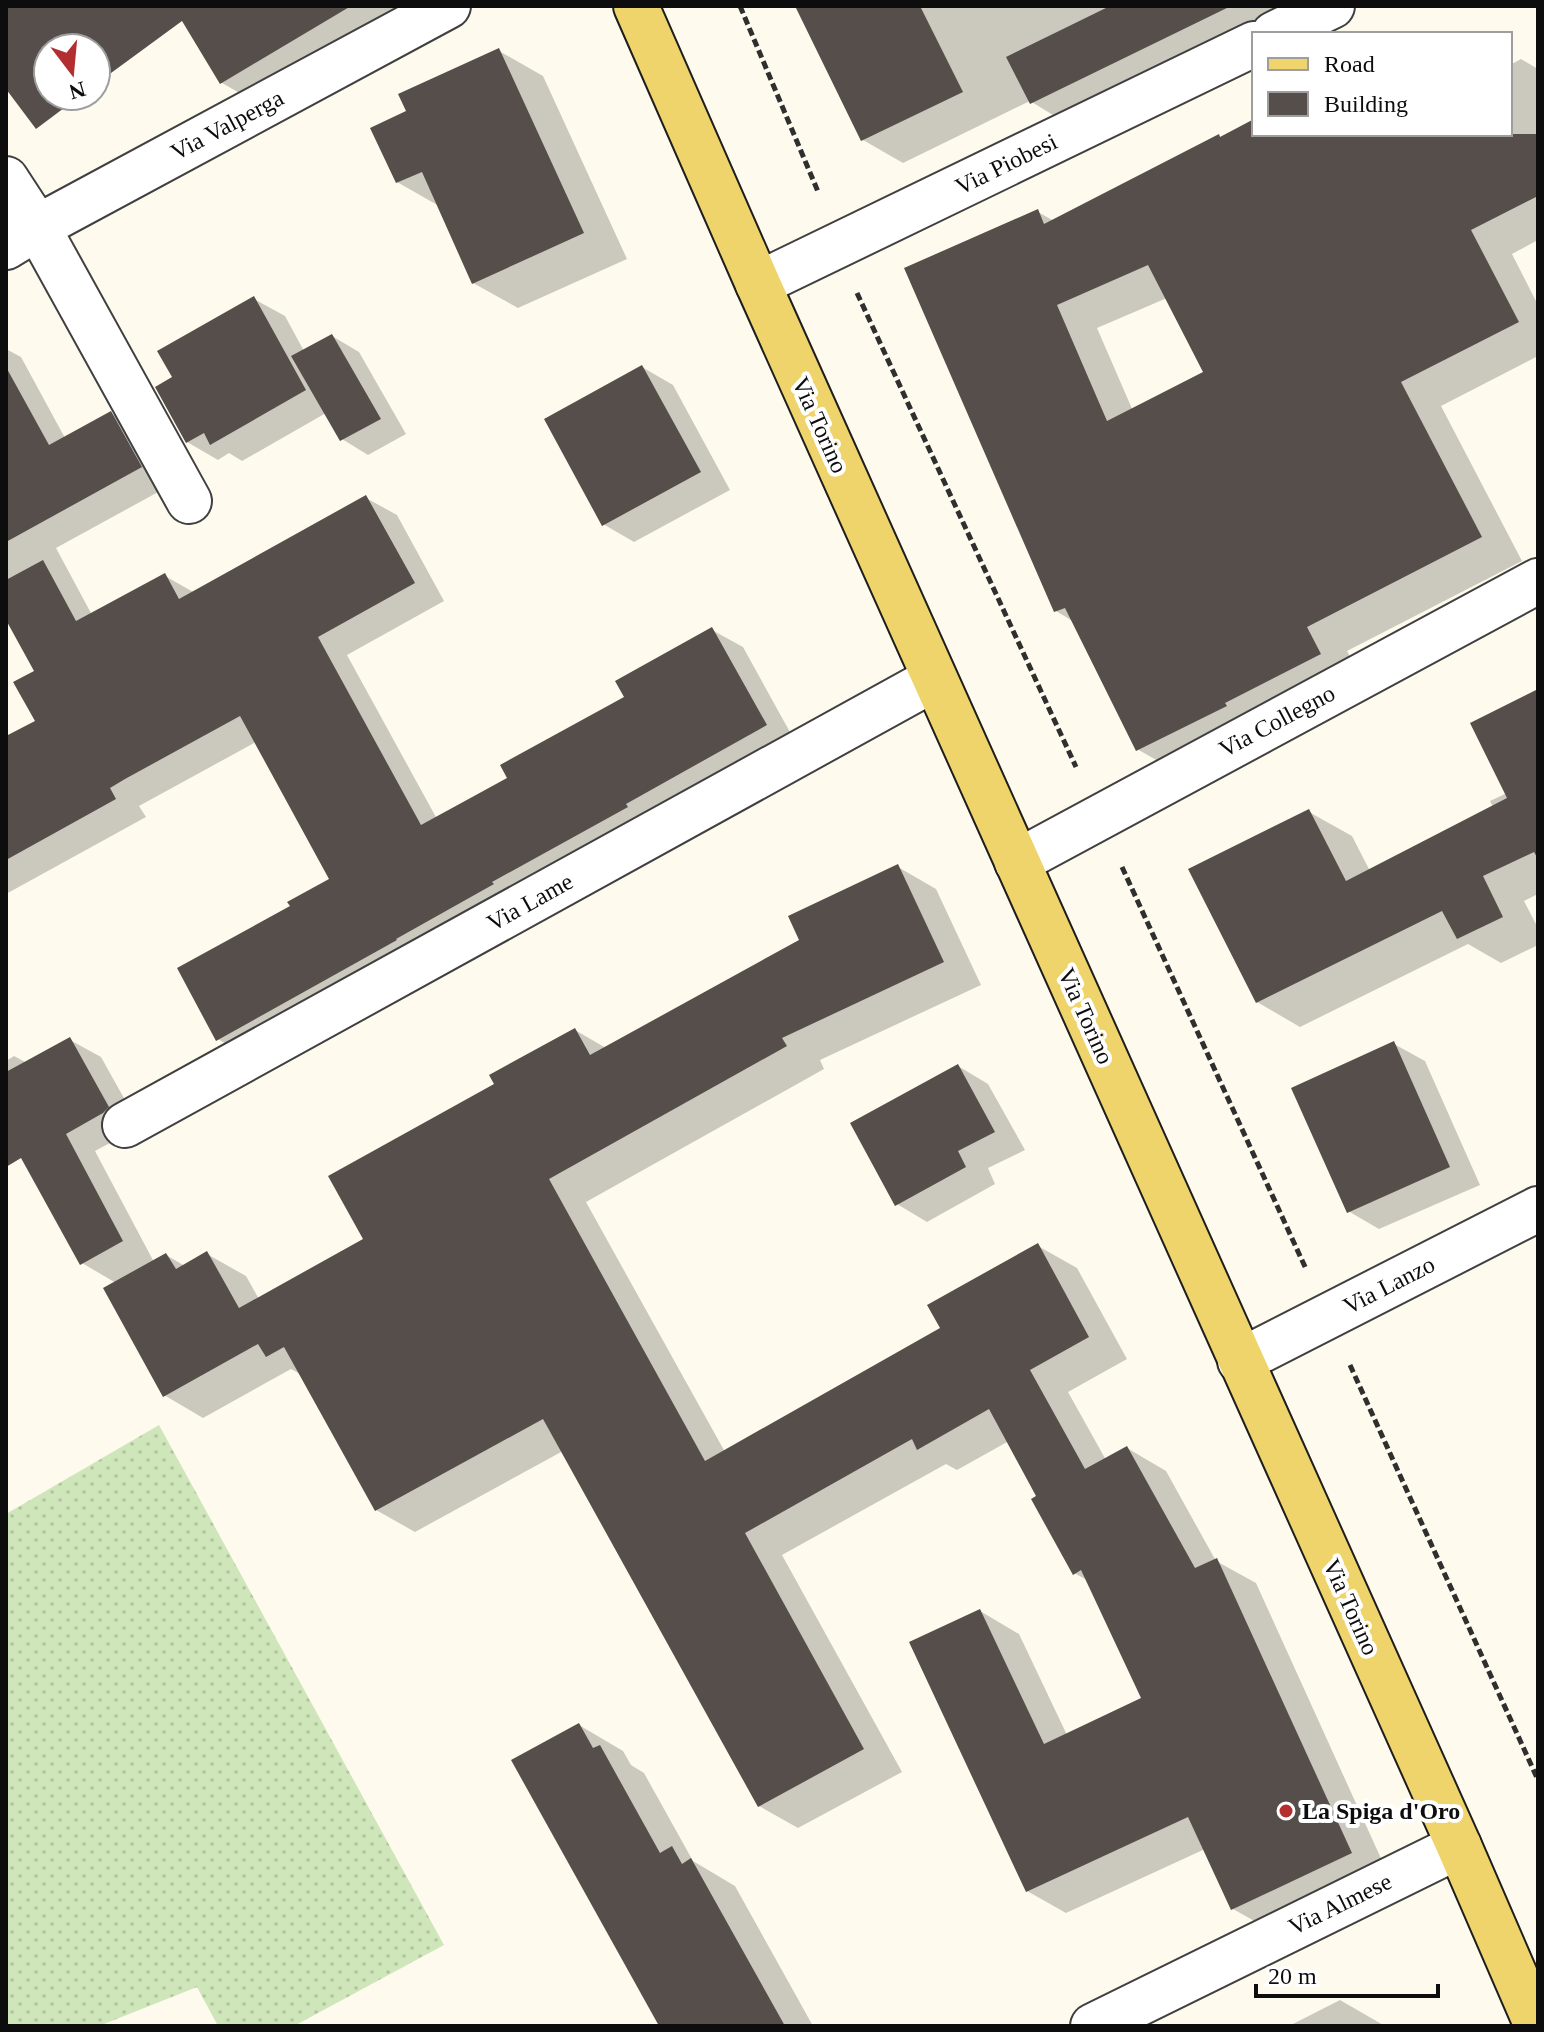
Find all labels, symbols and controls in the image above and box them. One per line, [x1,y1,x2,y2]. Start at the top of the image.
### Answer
north arrow [32,32,112,112]
legend [1252,32,1512,136]
text: Road [1324,51,1375,77]
text: N [66,77,88,105]
street label: Via Valperga [166,84,288,166]
text: Building [1324,91,1408,117]
street label: Via Piobesi [951,128,1061,200]
street label: Via Torino [787,373,853,477]
street label: Via Collegno [1215,680,1339,762]
street label: Via Lame [483,868,577,936]
street label: Via Torino [1053,964,1119,1068]
street label: Via Lanzo [1339,1251,1439,1319]
street label: Via Torino [1318,1555,1384,1659]
place label: La Spiga d'Oro [1302,1798,1460,1824]
marker: La Spiga d'Oro [1277,1802,1295,1820]
street label: Via Almese [1284,1868,1396,1940]
scale bar [1256,1948,1438,1998]
text: 20 m [1268,1963,1317,1989]

